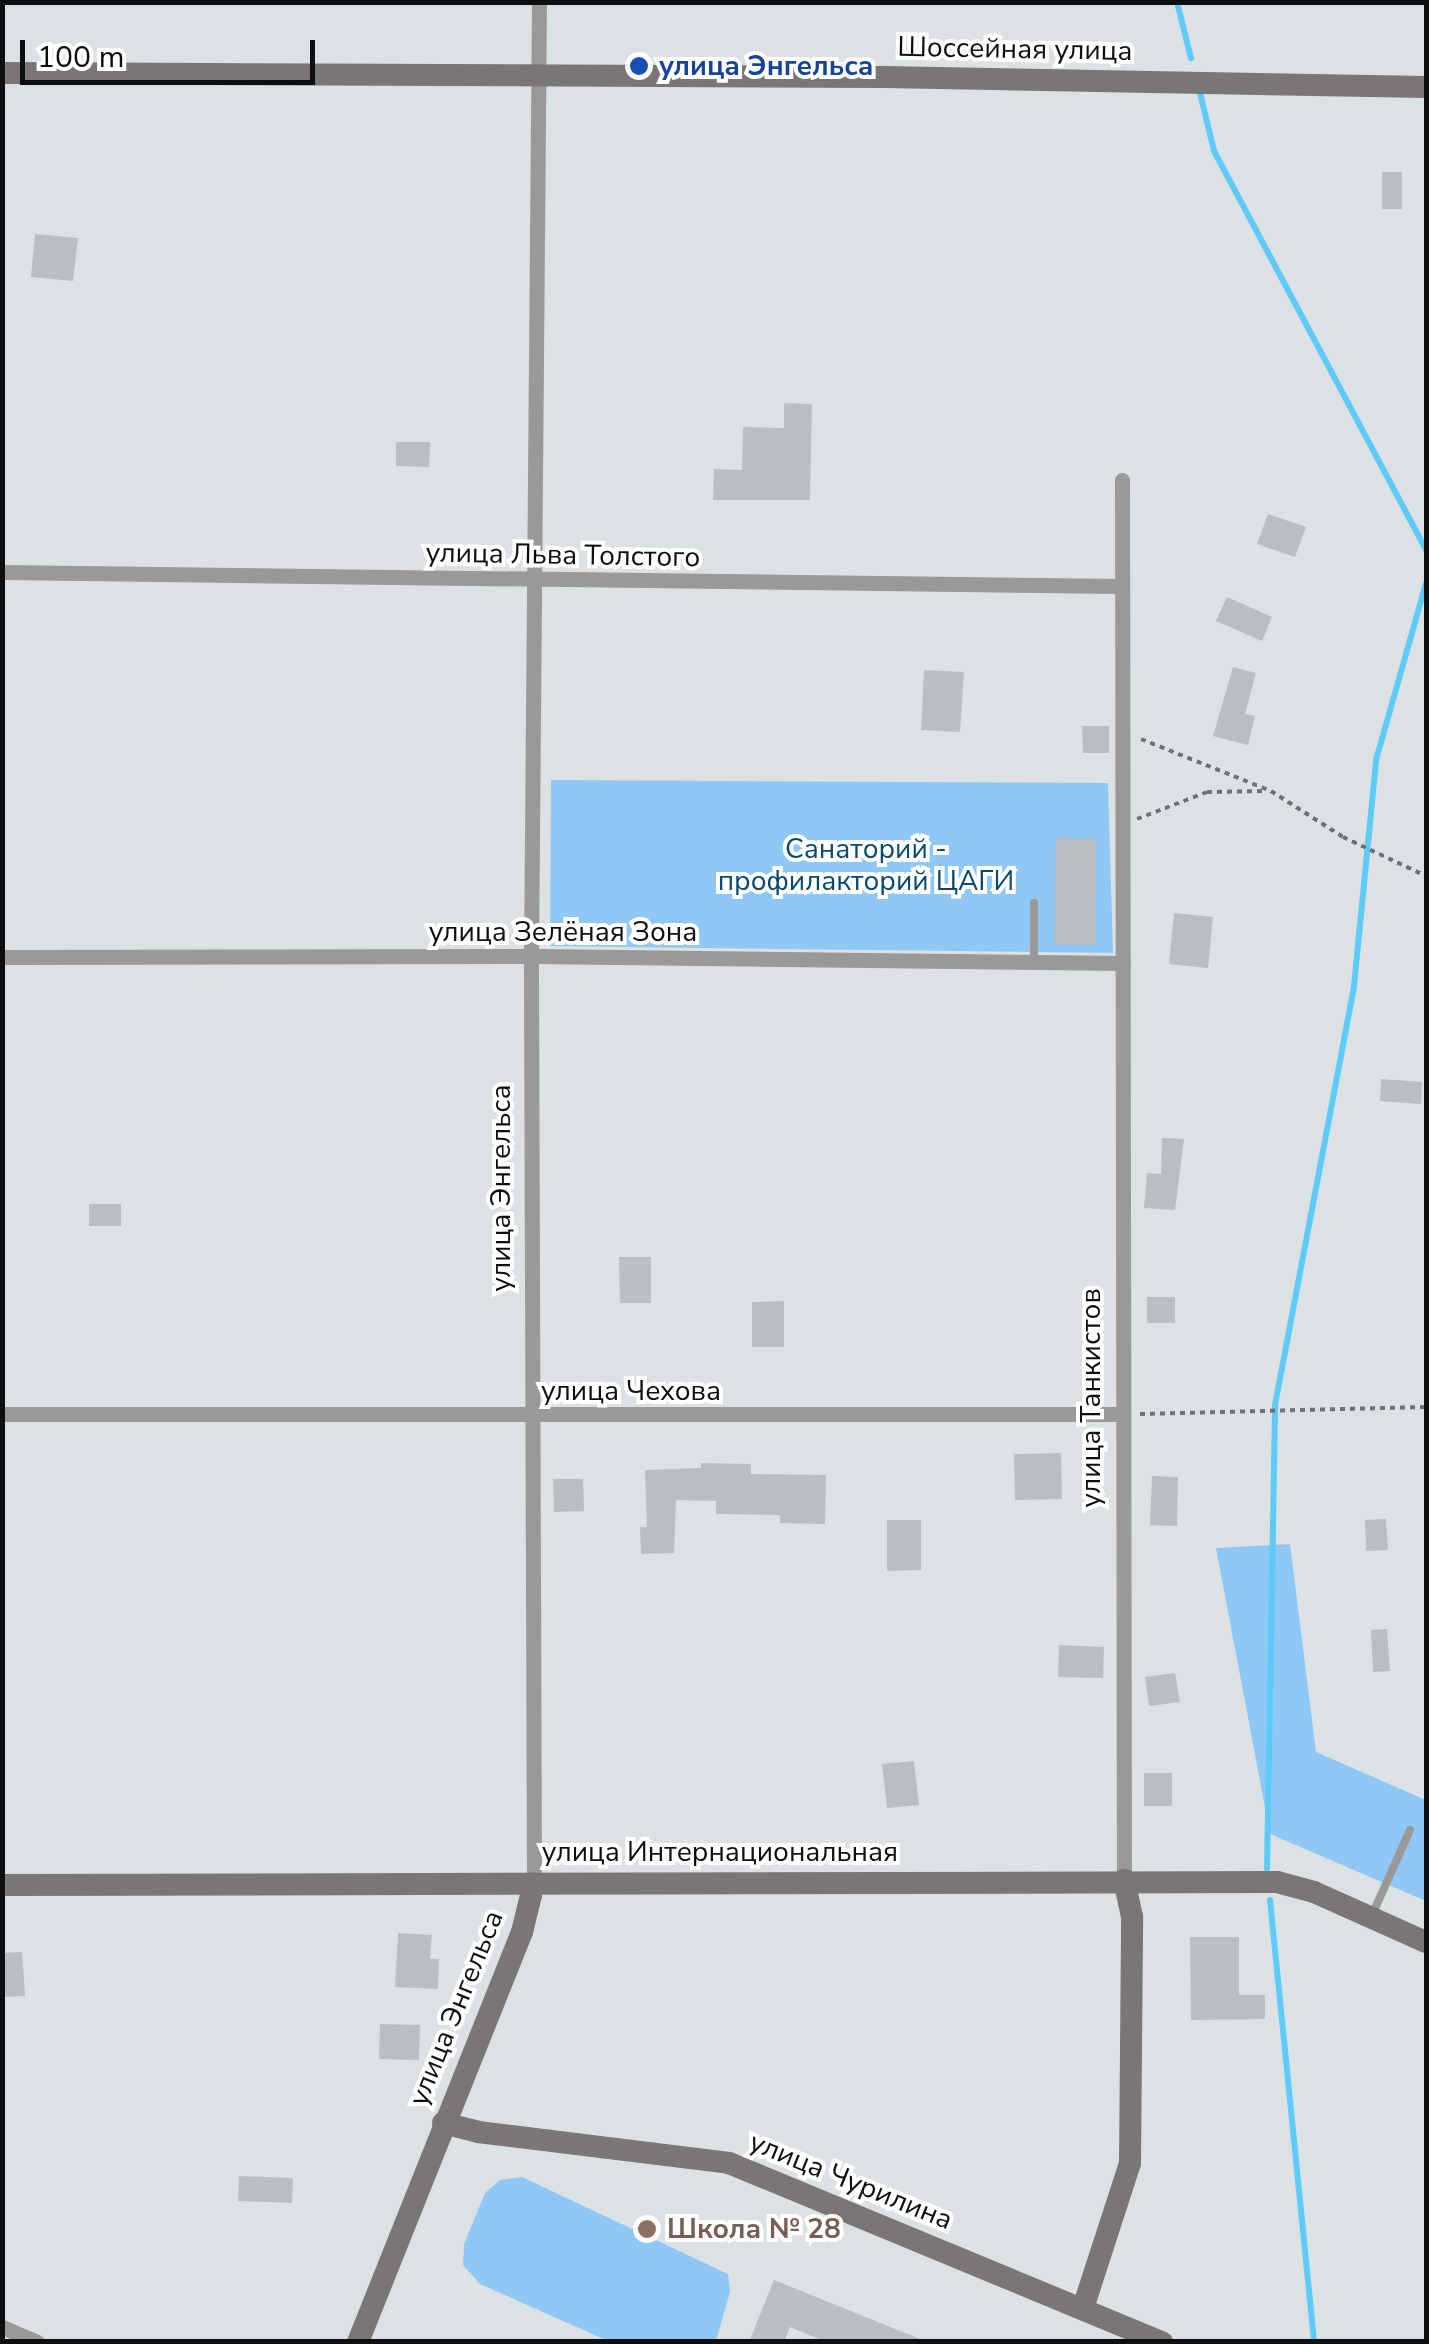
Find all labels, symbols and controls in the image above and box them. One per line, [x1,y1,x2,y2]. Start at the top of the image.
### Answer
scale bar [25,20,320,82]
street label: Шоссейная улица [897,30,1133,68]
text: 100 m [37,37,124,78]
place label: улица Энгельса [659,49,874,83]
marker: улица Энгельса [628,55,650,77]
street label: улица Льва Толстого [425,536,701,574]
park label: Санаторий - профилакторий ЦАГИ [718,832,1014,898]
street label: улица Зелёная Зона [429,915,697,949]
street label: улица Энгельса [484,1084,518,1292]
street label: улица Танкистов [1074,1288,1108,1508]
street label: улица Чехова [541,1374,721,1408]
street label: улица Интернациональная [542,1835,898,1869]
street label: улица Энгельса [402,1906,510,2110]
street label: улица Чурилина [745,2125,957,2237]
place label: Школа № 28 [667,2212,841,2246]
marker: Школа № 28 [636,2218,658,2240]

